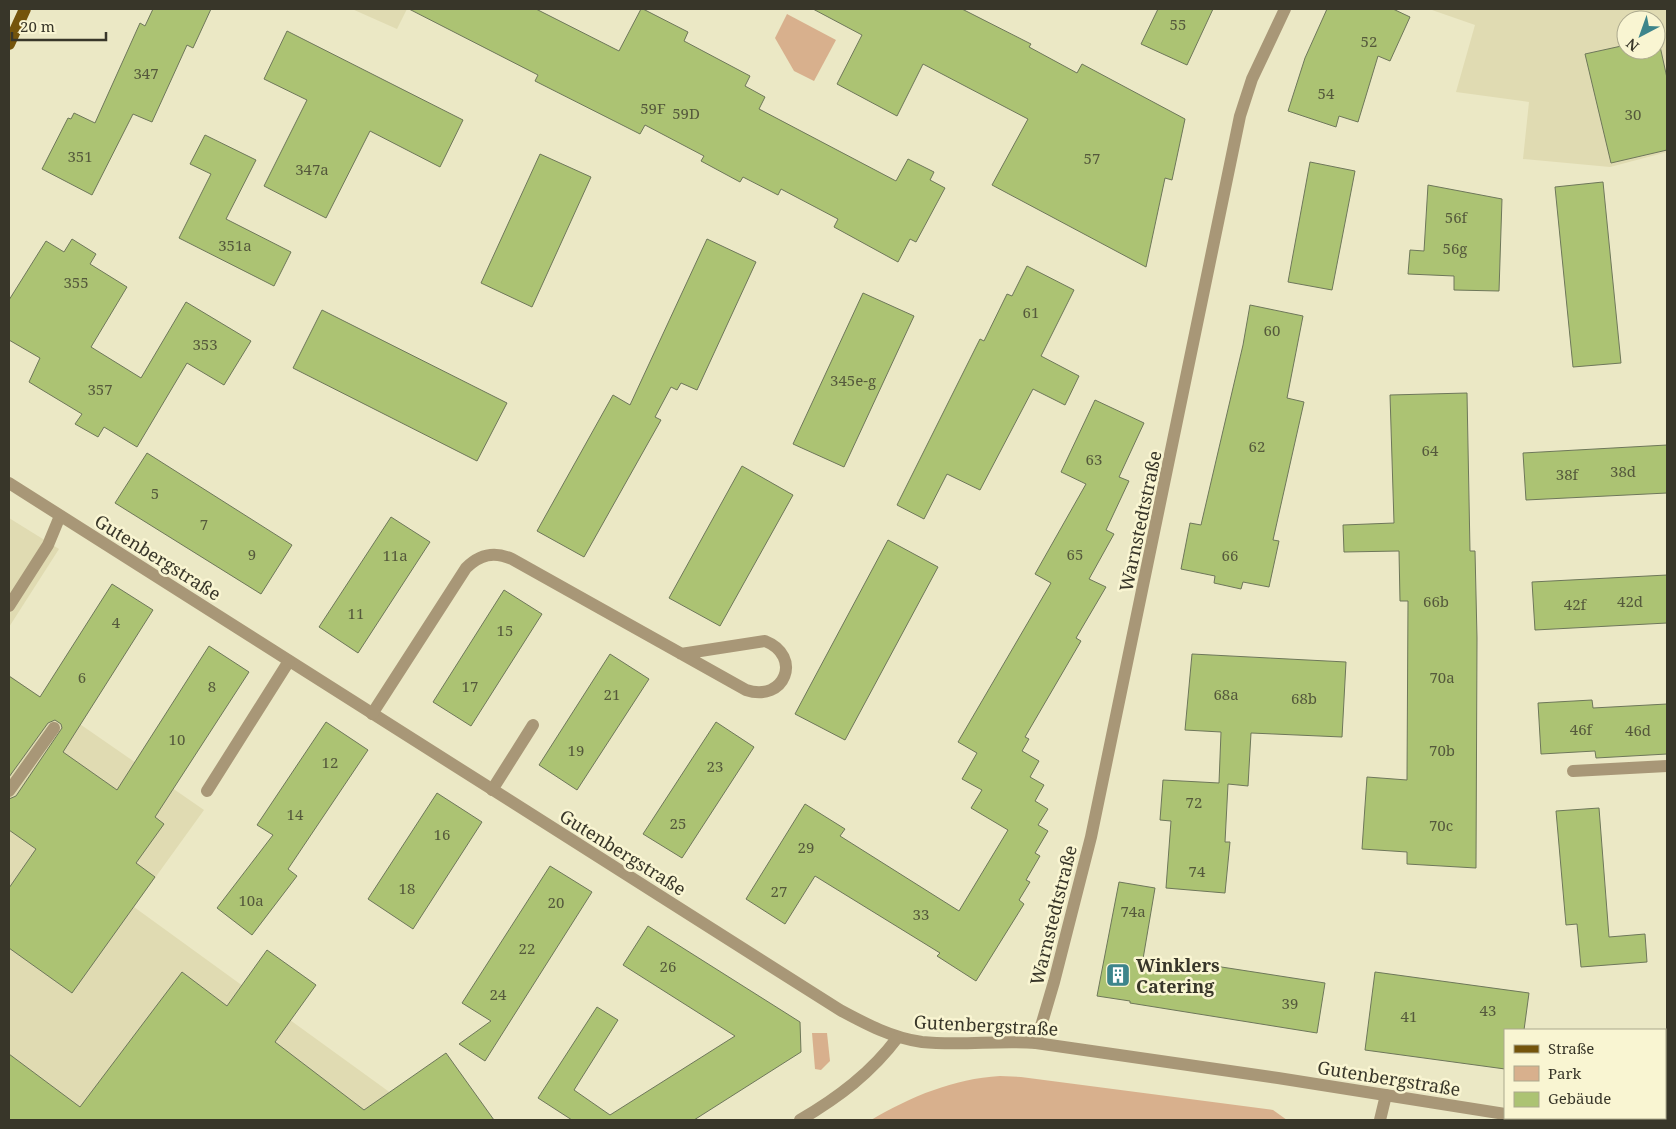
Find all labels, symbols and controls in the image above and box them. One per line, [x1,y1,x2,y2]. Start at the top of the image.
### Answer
scale bar [12,10,106,42]
north arrow [1616,10,1666,60]
house number: 55 [1170,14,1186,34]
text: 20 m [20,16,55,36]
house number: 52 [1361,31,1377,51]
text: N [1622,34,1643,56]
house number: 347 [133,63,159,83]
house number: 54 [1318,83,1335,103]
house number: 59F [640,98,666,118]
house number: 59D [672,103,700,123]
house number: 30 [1625,104,1641,124]
house number: 351 [67,146,93,166]
house number: 57 [1084,148,1100,168]
house number: 347a [295,159,329,179]
house number: 56f [1445,207,1469,227]
house number: 351a [218,235,252,255]
house number: 56g [1443,238,1467,258]
house number: 355 [63,272,89,292]
house number: 61 [1023,302,1039,322]
house number: 60 [1264,320,1280,340]
house number: 353 [192,334,218,354]
house number: 345e-g [830,370,876,390]
house number: 357 [87,379,113,399]
house number: 62 [1249,436,1265,456]
house number: 64 [1422,440,1439,460]
street label: Warnstedtstraße [1113,448,1167,594]
house number: 63 [1086,449,1102,469]
house number: 38d [1610,461,1636,481]
house number: 38f [1556,464,1580,484]
house number: 5 [151,483,159,503]
street label: Gutenbergstraße [90,508,226,606]
house number: 7 [200,514,208,534]
house number: 9 [248,544,256,564]
house number: 65 [1067,544,1083,564]
house number: 11a [382,545,408,565]
house number: 66 [1222,545,1238,565]
house number: 66b [1423,591,1449,611]
house number: 42d [1617,591,1643,611]
house number: 42f [1564,594,1588,614]
house number: 11 [348,603,364,623]
house number: 4 [112,612,121,632]
house number: 15 [497,620,513,640]
house number: 6 [78,667,86,687]
house number: 70a [1429,667,1455,687]
house number: 8 [208,676,216,696]
house number: 17 [462,676,478,696]
house number: 21 [604,684,620,704]
house number: 68a [1213,684,1239,704]
house number: 68b [1291,688,1317,708]
house number: 46f [1570,719,1594,739]
house number: 46d [1625,720,1651,740]
house number: 10 [169,729,185,749]
house number: 19 [568,740,584,760]
house number: 70b [1429,740,1455,760]
house number: 12 [322,752,338,772]
house number: 23 [707,756,723,776]
house number: 72 [1186,792,1202,812]
street label: Gutenbergstraße [555,803,691,901]
house number: 14 [287,804,304,824]
house number: 25 [670,813,686,833]
house number: 70c [1429,815,1453,835]
house number: 16 [434,824,450,844]
house number: 29 [798,837,814,857]
street label: Warnstedtstraße [1024,843,1082,987]
house number: 74 [1189,861,1206,881]
house number: 18 [399,878,415,898]
house number: 27 [771,881,787,901]
house number: 10a [238,890,264,910]
house number: 20 [548,892,564,912]
house number: 74a [1120,901,1146,921]
house number: 33 [913,904,929,924]
house number: 22 [519,938,535,958]
place label: Winklers Catering [1136,953,1220,998]
house number: 26 [660,956,676,976]
building icon: Winklers Catering [1105,962,1131,988]
house number: 24 [490,984,507,1004]
house number: 39 [1282,993,1298,1013]
house number: 43 [1480,1000,1496,1020]
house number: 41 [1401,1006,1417,1026]
street label: Gutenbergstraße [913,1009,1059,1041]
legend [1504,1029,1666,1119]
text: Straße [1548,1038,1594,1058]
street label: Gutenbergstraße [1316,1055,1462,1101]
text: Park [1548,1063,1582,1083]
text: Gebäude [1548,1088,1611,1108]

